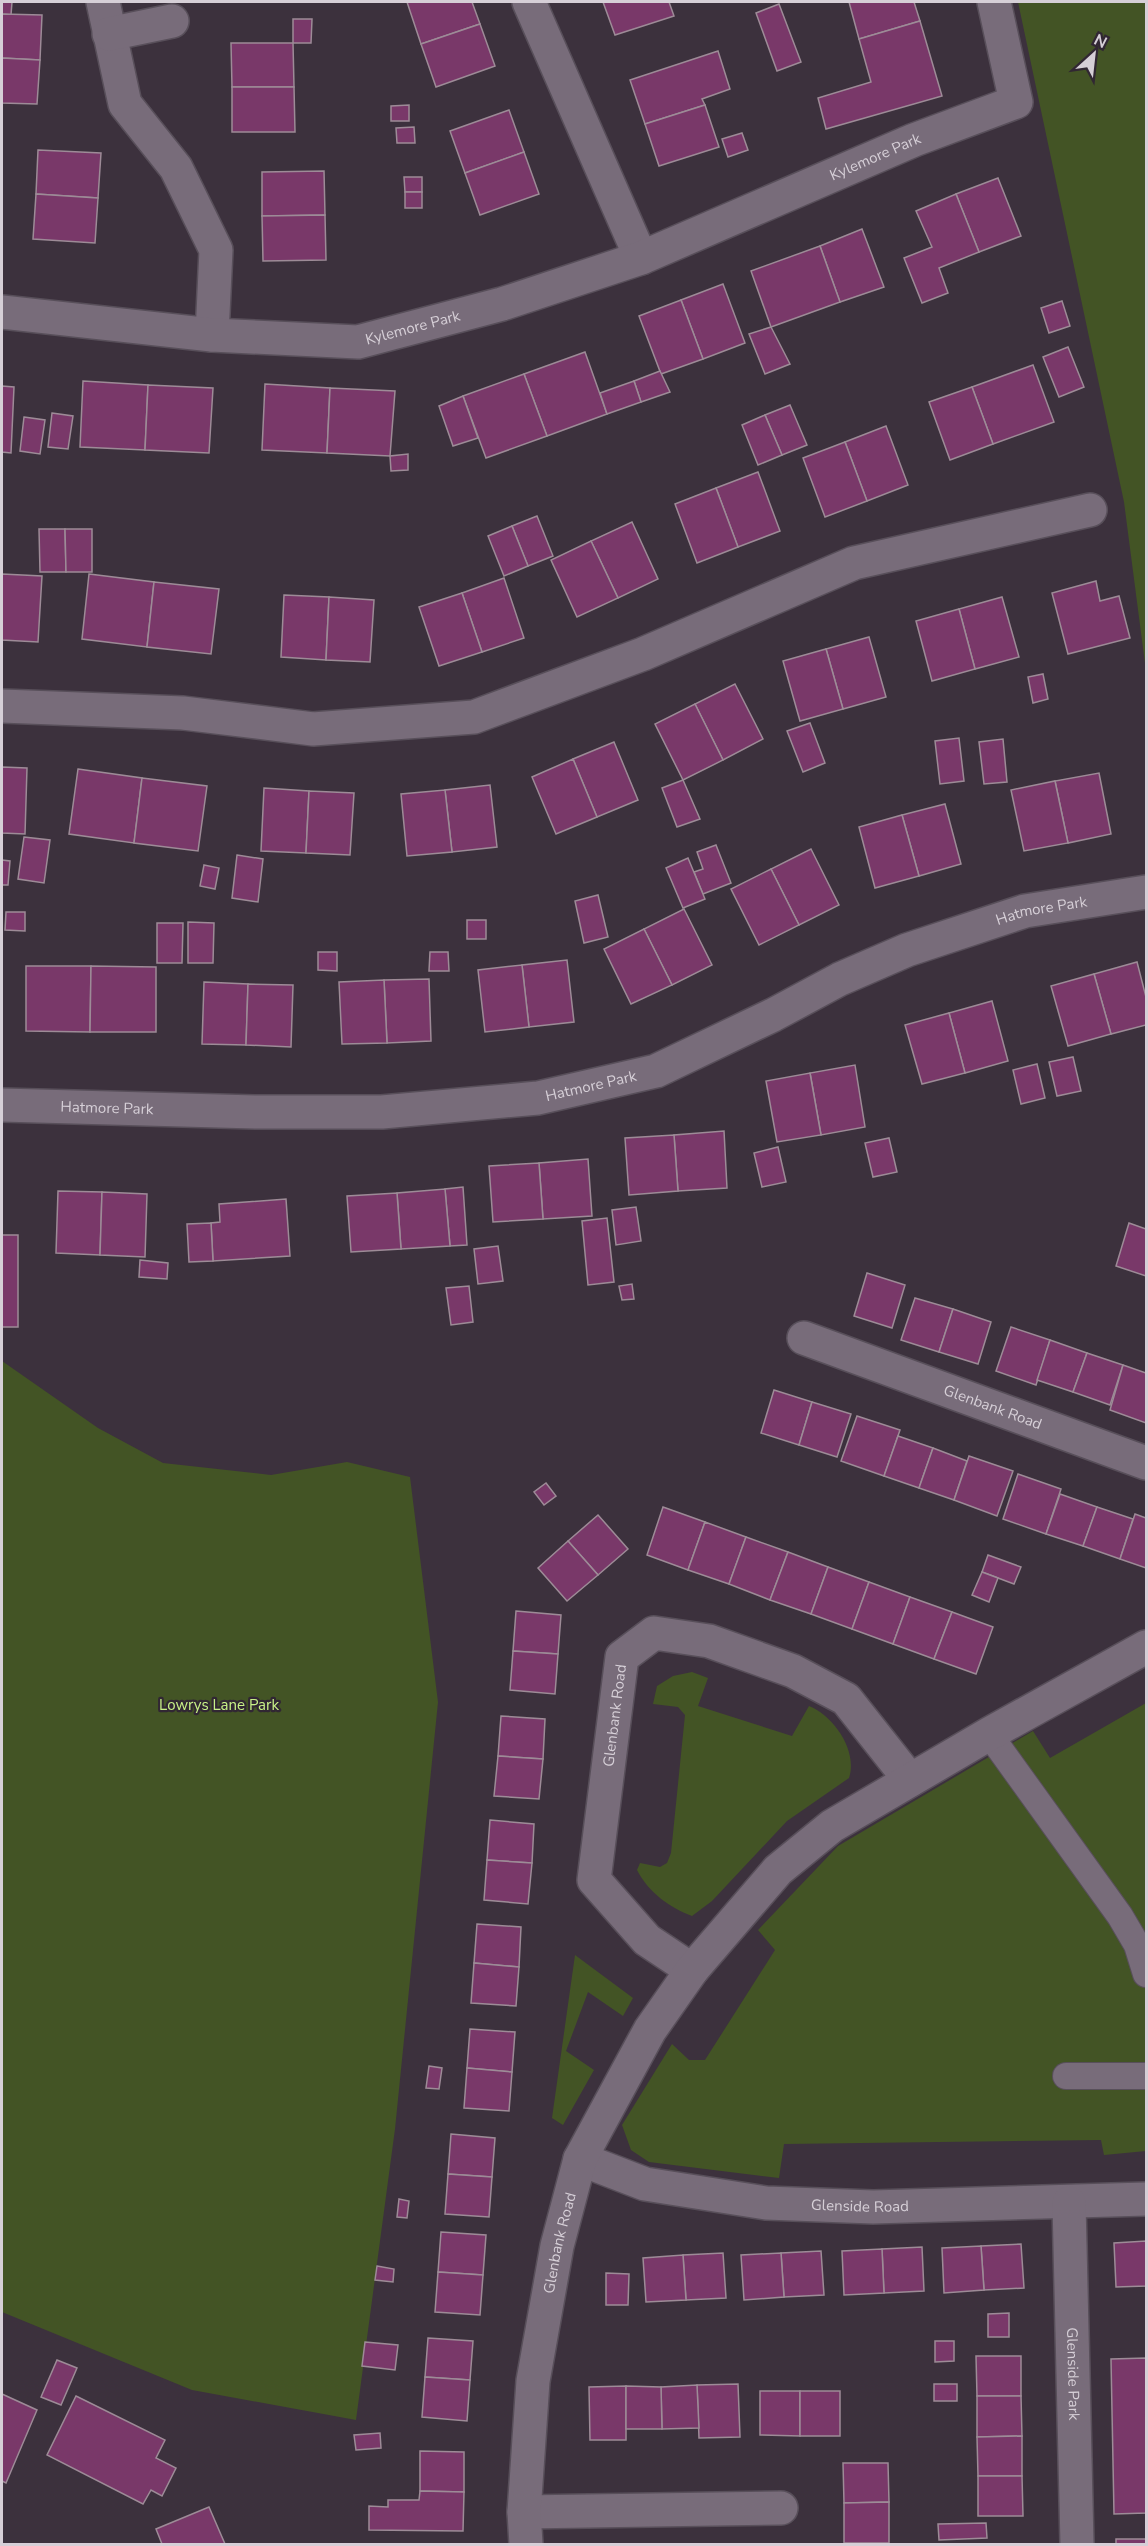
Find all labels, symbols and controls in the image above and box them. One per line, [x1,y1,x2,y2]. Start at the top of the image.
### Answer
north arrow [1064,24,1124,84]
text: N [1090,29,1111,54]
street label: Kylemore Park [827,128,924,185]
street label: Kylemore Park [363,305,463,350]
street label: Hatmore Park [993,891,1089,930]
street label: Hatmore Park [543,1066,639,1106]
street label: Hatmore Park [60,1097,154,1119]
street label: Glenbank Road [941,1380,1045,1434]
street label: Glenbank Road [598,1663,631,1768]
park label: Lowrys Lane Park [159,1695,279,1715]
street label: Glenbank Road [539,2190,581,2295]
street label: Glenside Road [810,2195,909,2217]
street label: Glenside Park [1062,2327,1084,2421]

